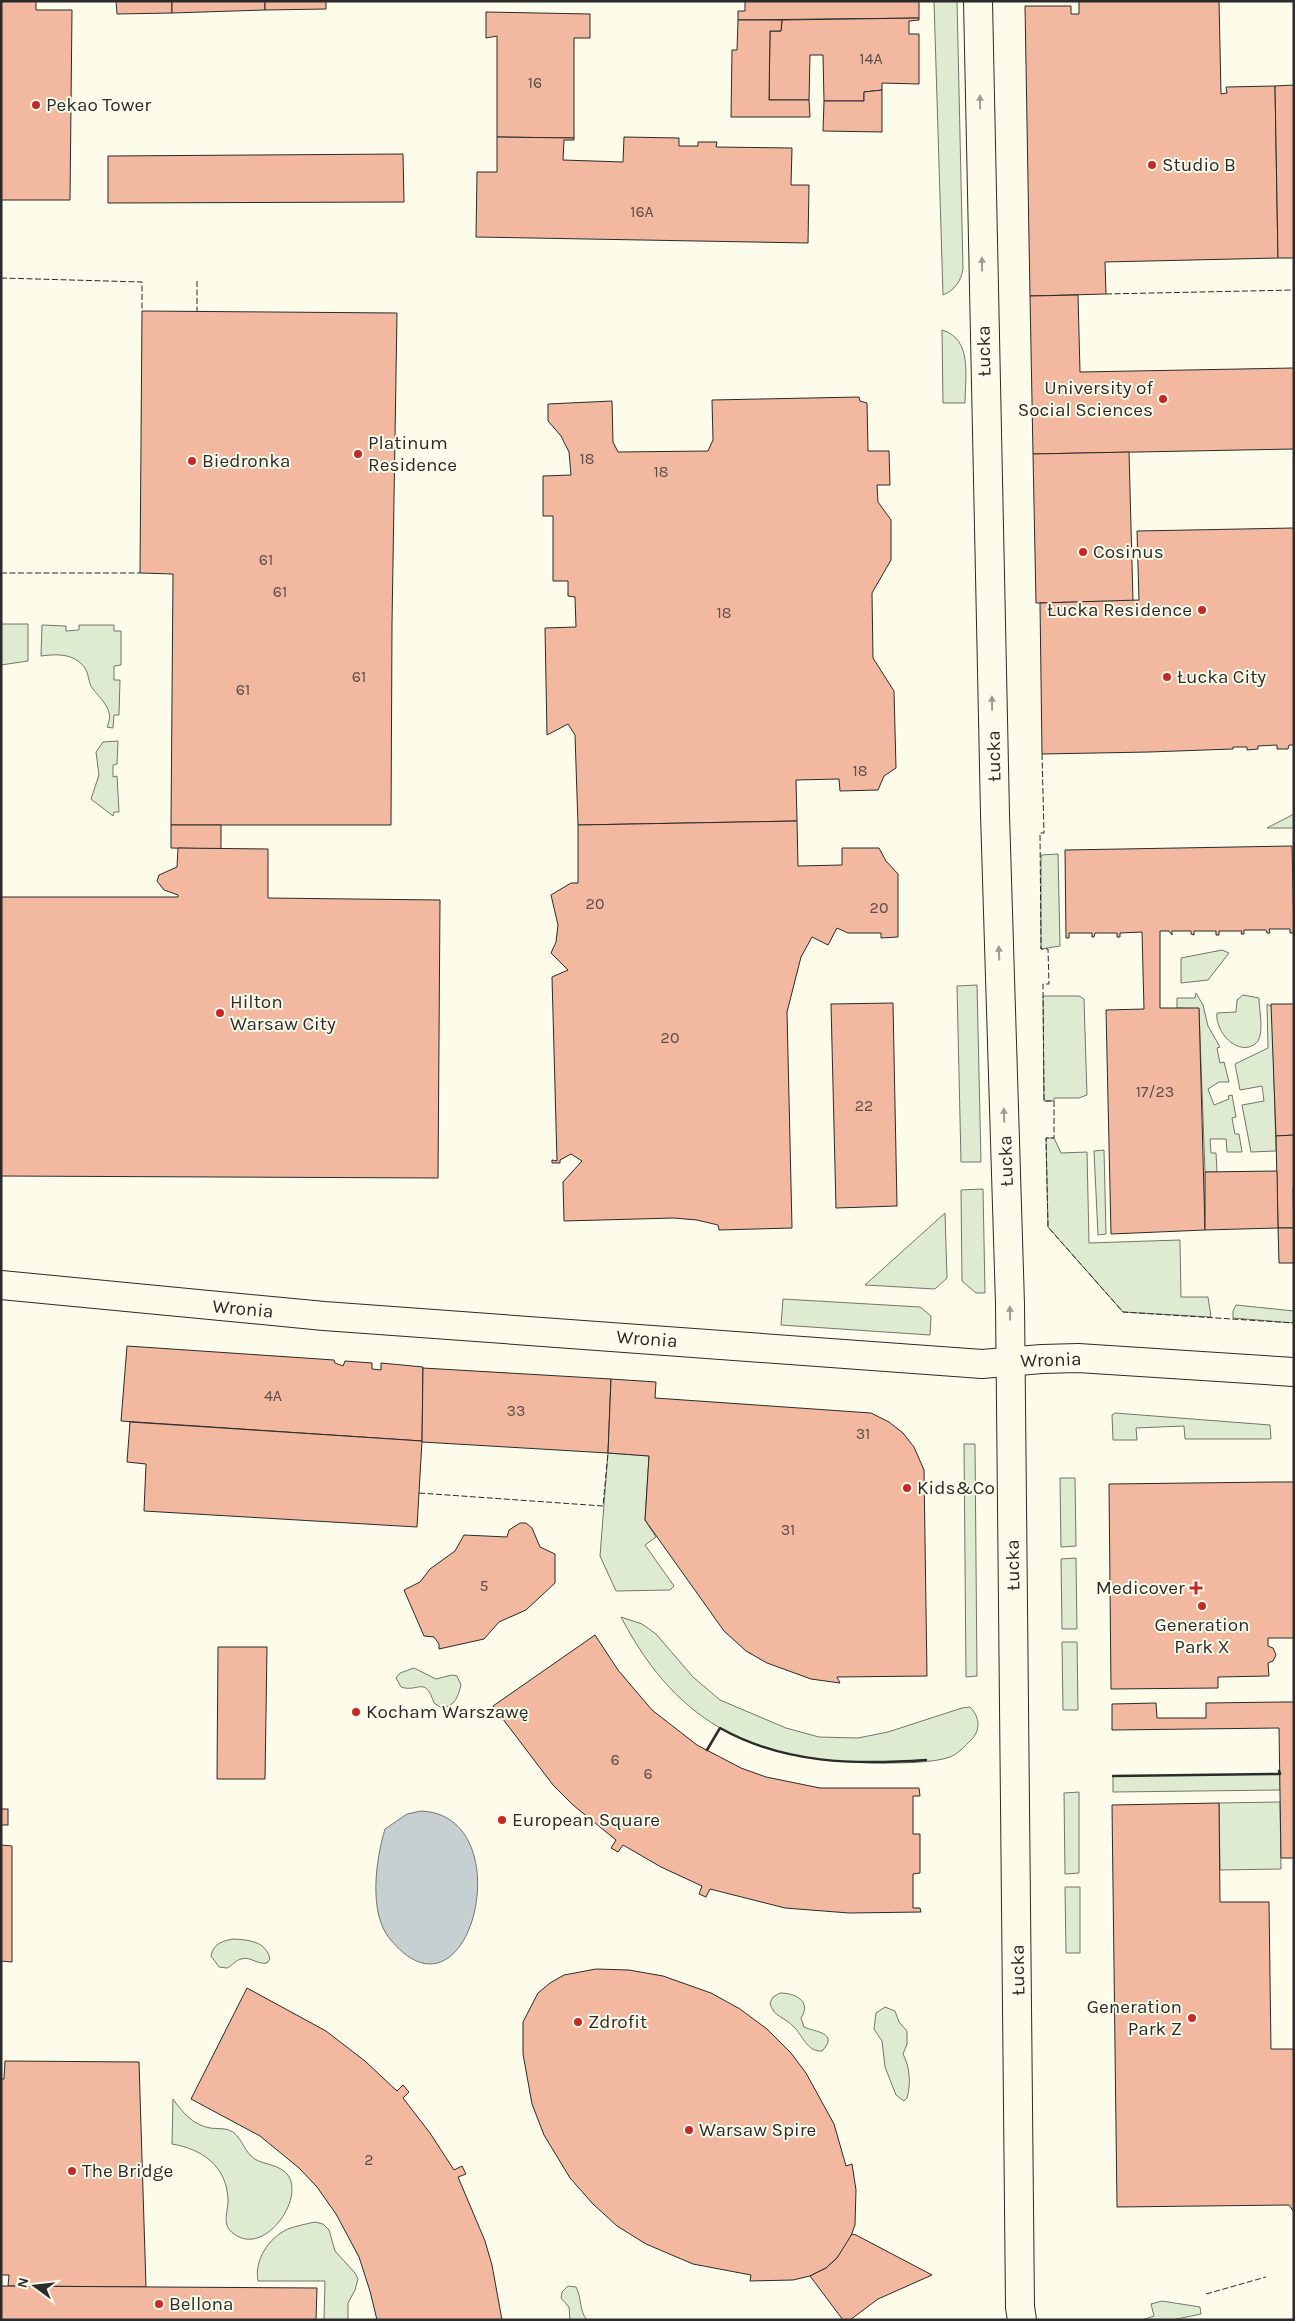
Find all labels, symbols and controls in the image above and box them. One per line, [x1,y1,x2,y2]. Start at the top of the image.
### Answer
house number: 14A [859,49,883,68]
house number: 16 [528,73,542,92]
place label: Pekao Tower [46,94,151,116]
one-way arrow [976,94,984,110]
marker: Pekao Tower [30,99,42,111]
place label: Studio B [1162,154,1236,176]
marker: Studio B [1146,159,1158,171]
house number: 16A [630,202,654,221]
one-way arrow [978,256,986,272]
street label: Łucka [973,325,995,377]
place label: University of Social Sciences [1018,377,1153,421]
marker: University of Social Sciences [1157,393,1169,405]
place label: Platinum Residence [368,432,457,476]
marker: Platinum Residence [352,448,364,460]
house number: 18 [579,449,595,468]
place label: Biedronka [202,450,290,472]
marker: Biedronka [186,455,198,467]
house number: 18 [653,462,669,481]
place label: Cosinus [1093,541,1164,563]
marker: Cosinus [1077,546,1089,558]
house number: 61 [259,550,273,569]
house number: 61 [273,582,287,601]
place label: Łucka Residence [1047,599,1192,621]
house number: 18 [716,603,732,622]
marker: Łucka Residence [1196,604,1208,616]
place label: Łucka City [1177,666,1266,688]
house number: 61 [352,667,366,686]
marker: Łucka City [1161,671,1173,683]
house number: 61 [236,680,250,699]
one-way arrow [988,695,996,711]
street label: Łucka [983,730,1005,782]
house number: 18 [852,761,868,780]
house number: 20 [586,894,604,913]
house number: 20 [870,898,888,917]
one-way arrow [995,944,1003,960]
place label: Hilton Warsaw City [230,991,336,1035]
marker: Hilton Warsaw City [214,1007,226,1019]
house number: 20 [661,1028,679,1047]
house number: 17/23 [1136,1082,1174,1101]
house number: 22 [855,1096,873,1115]
one-way arrow [1000,1107,1008,1123]
street label: Łucka [994,1135,1018,1187]
street label: Wronia [212,1295,274,1323]
one-way arrow [1006,1304,1014,1320]
street label: Wronia [616,1326,678,1352]
street label: Wronia [1020,1348,1082,1372]
house number: 4A [264,1386,282,1405]
house number: 33 [507,1401,525,1420]
house number: 31 [856,1424,870,1443]
place label: Kids&Co [917,1477,995,1499]
marker: Kids&Co [901,1482,913,1494]
house number: 31 [781,1520,795,1539]
street label: Łucka [1002,1539,1024,1591]
house number: 5 [479,1576,489,1595]
place label: Medicover [1096,1577,1185,1599]
marker: Medicover [1189,1581,1203,1595]
marker: Generation Park X [1196,1600,1208,1612]
place label: Generation Park X [1154,1614,1250,1658]
place label: Kocham Warszawę [366,1701,529,1723]
marker: Kocham Warszawę [350,1706,362,1718]
house number: 6 [610,1750,620,1769]
house number: 6 [643,1764,653,1783]
place label: European Square [512,1809,660,1831]
marker: European Square [496,1814,508,1826]
street label: Łucka [1007,1944,1029,1996]
place label: Generation Park Z [1087,1996,1182,2040]
place label: Zdrofit [588,2011,647,2033]
marker: Generation Park Z [1186,2012,1198,2024]
marker: Zdrofit [572,2016,584,2028]
place label: Warsaw Spire [699,2119,816,2141]
marker: Warsaw Spire [683,2124,695,2136]
house number: 2 [364,2150,374,2169]
place label: The Bridge [82,2160,173,2182]
marker: The Bridge [66,2165,78,2177]
north arrow [10,2261,60,2311]
text: N [13,2276,32,2290]
place label: Bellona [169,2293,234,2315]
marker: Bellona [153,2298,165,2310]

